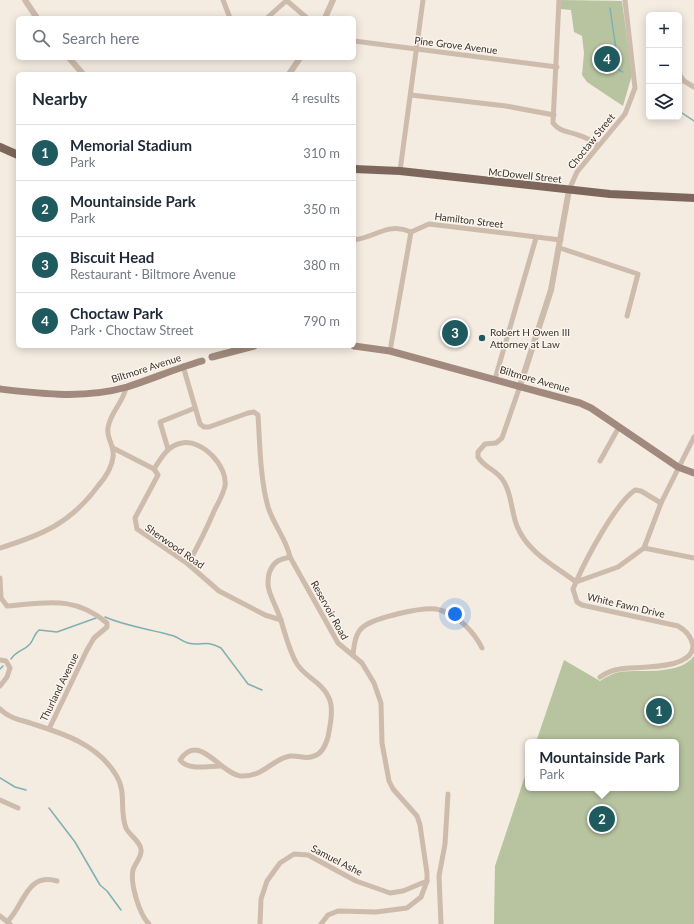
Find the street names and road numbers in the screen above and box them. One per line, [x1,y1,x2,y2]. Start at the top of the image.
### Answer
street label: Pine Grove Avenue [414,34,498,56]
street label: Choctaw Street [565,111,617,171]
street label: McDowell Street [488,165,563,185]
street label: Hamilton Street [434,210,504,230]
street label: Biltmore Avenue [110,351,182,385]
street label: Biltmore Avenue [498,363,572,395]
street label: Sherwood Road [143,521,207,571]
street label: Reservoir Road [309,578,351,642]
street label: White Fawn Drive [586,590,666,620]
street label: Thurland Avenue [37,651,81,723]
street label: Samuel Ashe [309,842,365,878]

